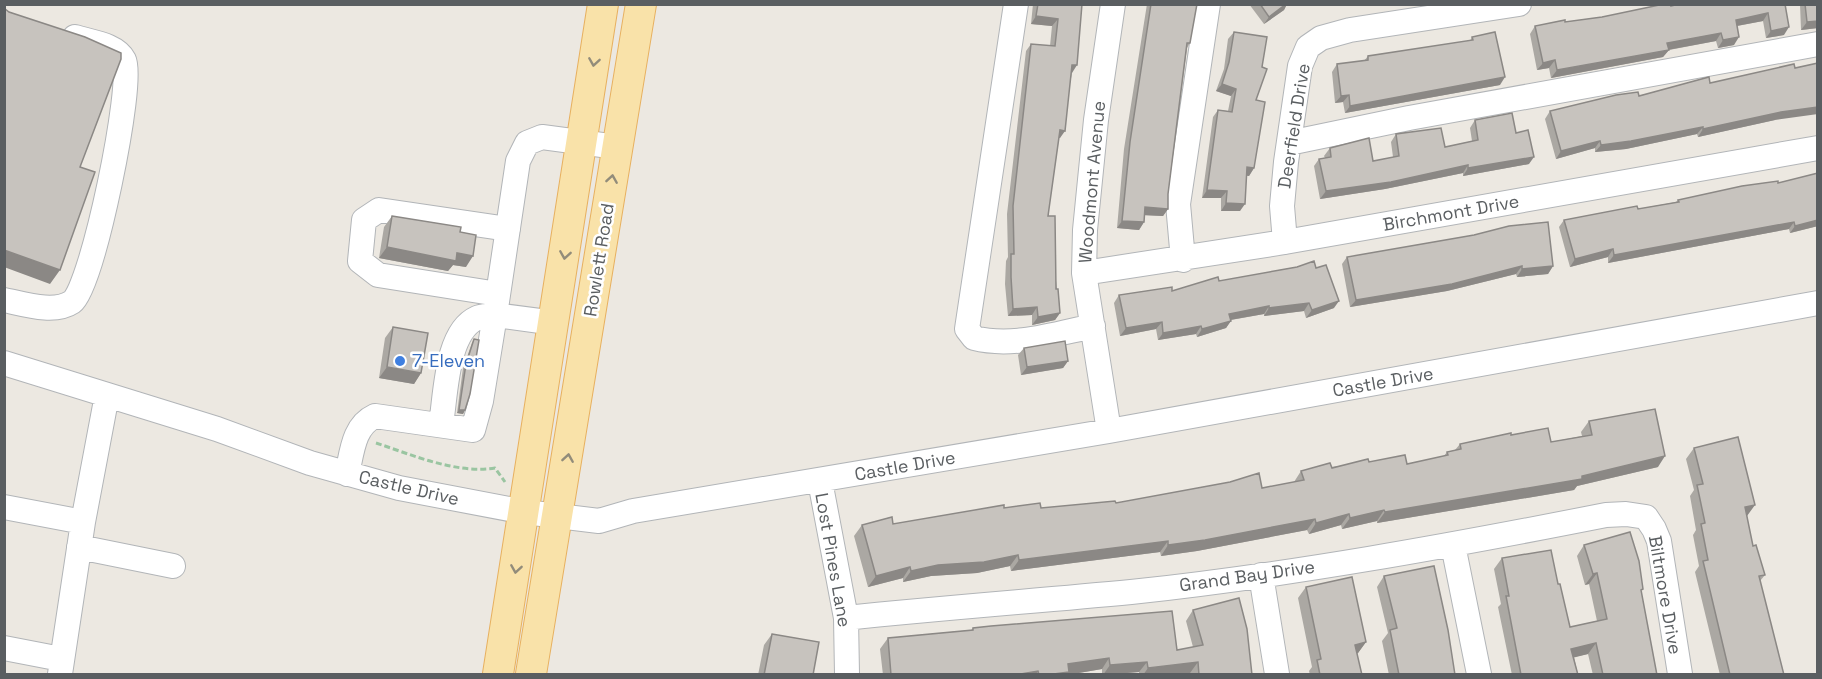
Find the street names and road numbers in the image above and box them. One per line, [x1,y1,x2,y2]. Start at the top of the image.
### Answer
street label: Deerfield Drive [1272,62,1315,190]
street label: Woodmont Avenue [1073,100,1110,264]
street label: Birchmont Drive [1381,189,1521,236]
street label: Rowlett Road [578,201,619,318]
street label: Castle Drive [1331,361,1435,402]
street label: Castle Drive [853,445,957,486]
street label: Castle Drive [357,465,461,510]
street label: Lost Pines Lane [810,491,857,629]
street label: Biltmore Drive [1644,534,1687,656]
street label: Grand Bay Drive [1178,555,1316,596]

